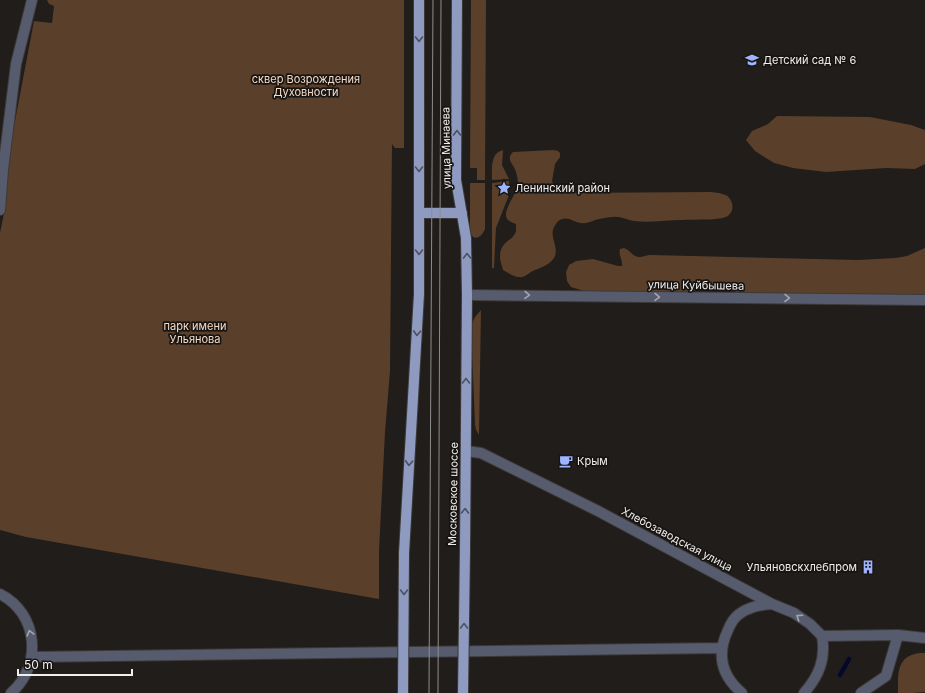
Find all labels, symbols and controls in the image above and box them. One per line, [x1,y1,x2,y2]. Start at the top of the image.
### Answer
one-way arrow [415,36,423,42]
school or university icon: Детский сад № 6 [744,52,760,68]
place label: Детский сад № 6 [763,53,856,67]
park label: сквер Возрождения Духовности [252,72,360,99]
street label: улица Минаева [438,107,454,189]
one-way arrow [453,130,461,136]
one-way arrow [415,166,423,172]
place icon: Ленинский район [496,180,512,196]
place label: Ленинский район [515,181,610,195]
one-way arrow [415,249,423,255]
one-way arrow [463,253,471,259]
street label: улица Куйбышева [648,277,744,293]
one-way arrow [524,291,530,299]
one-way arrow [654,292,660,301]
one-way arrow [784,294,790,302]
park label: парк имени Ульянова [164,319,226,346]
one-way arrow [413,330,421,336]
one-way arrow [462,378,470,384]
street label: Московское шоссе [445,442,461,546]
cafe icon: Крым [558,453,574,469]
place label: Крым [577,454,608,468]
one-way arrow [405,460,414,466]
street label: Хлебозаводская улица [619,504,735,574]
one-way arrow [461,508,469,514]
building icon: Ульяновскхлебпром [860,559,876,575]
place label: Ульяновскхлебпром [746,560,857,574]
one-way arrow [400,589,408,595]
one-way arrow [797,615,804,622]
one-way arrow [459,623,468,629]
one-way arrow [26,630,35,637]
scale bar [18,651,132,677]
text: 50 m [24,657,53,672]

